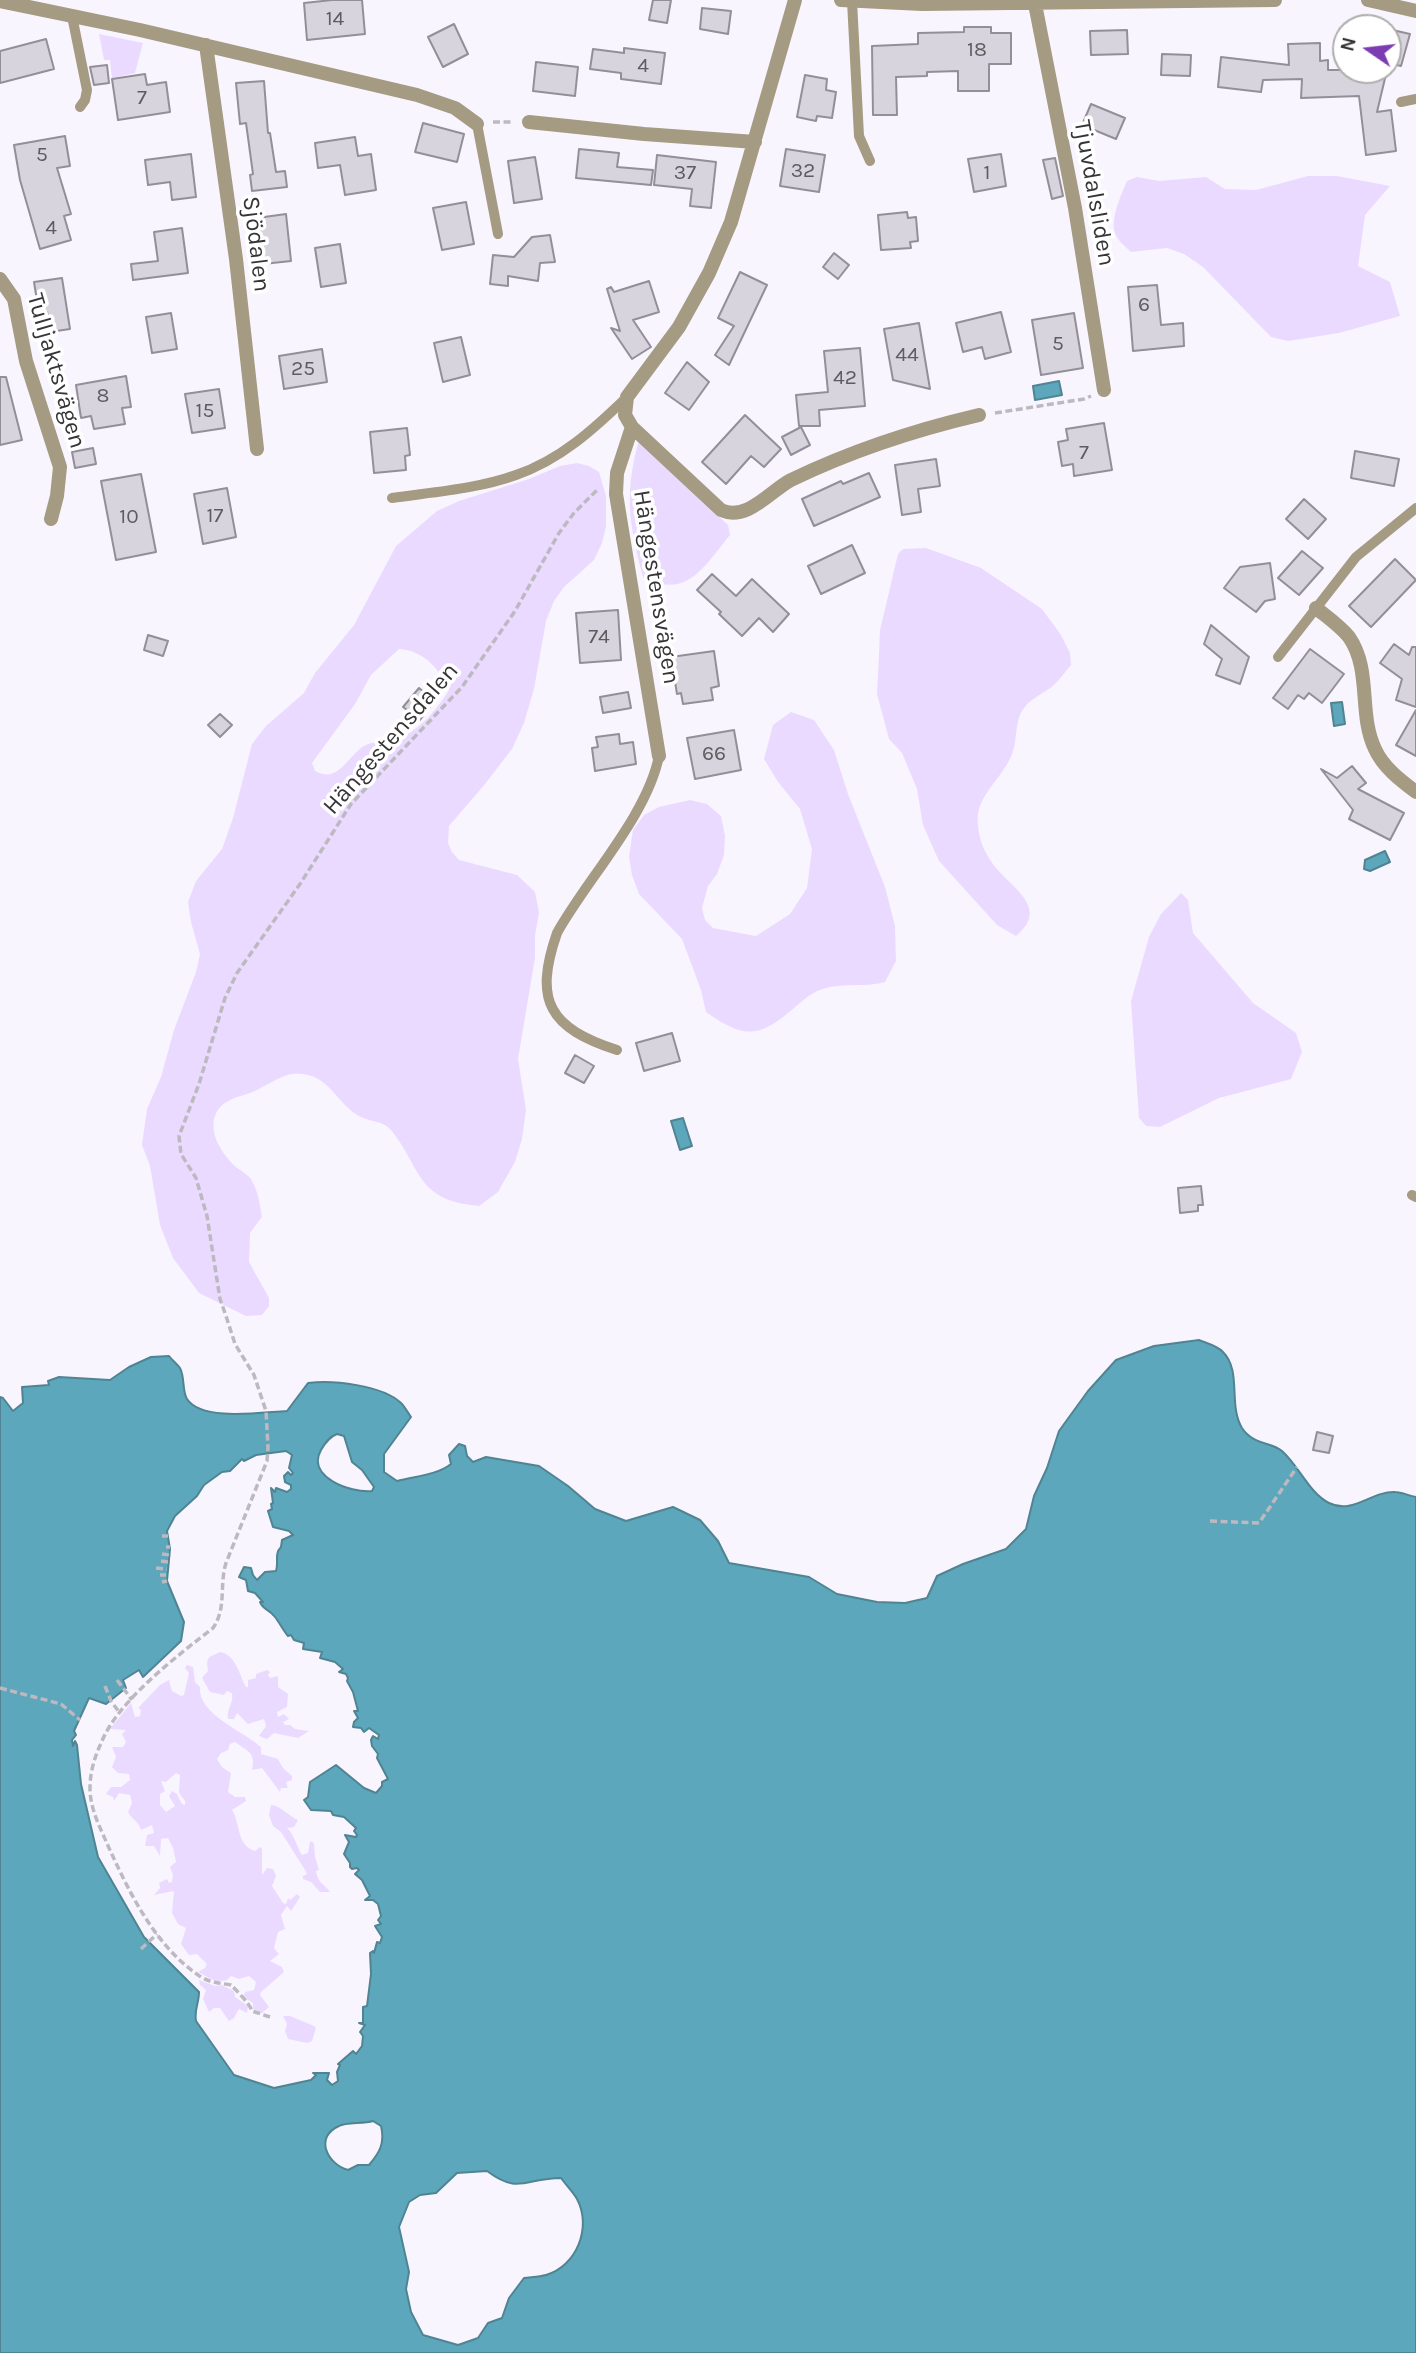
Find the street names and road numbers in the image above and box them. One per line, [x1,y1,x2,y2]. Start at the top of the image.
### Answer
street label: Tjuvdalsliden [1067,118,1121,268]
street label: Sjödalen [236,195,276,293]
street label: Tulljaktsvägen [20,290,92,452]
street label: Hängestensvägen [626,488,686,686]
street label: Hängestensdalen [317,657,465,821]

